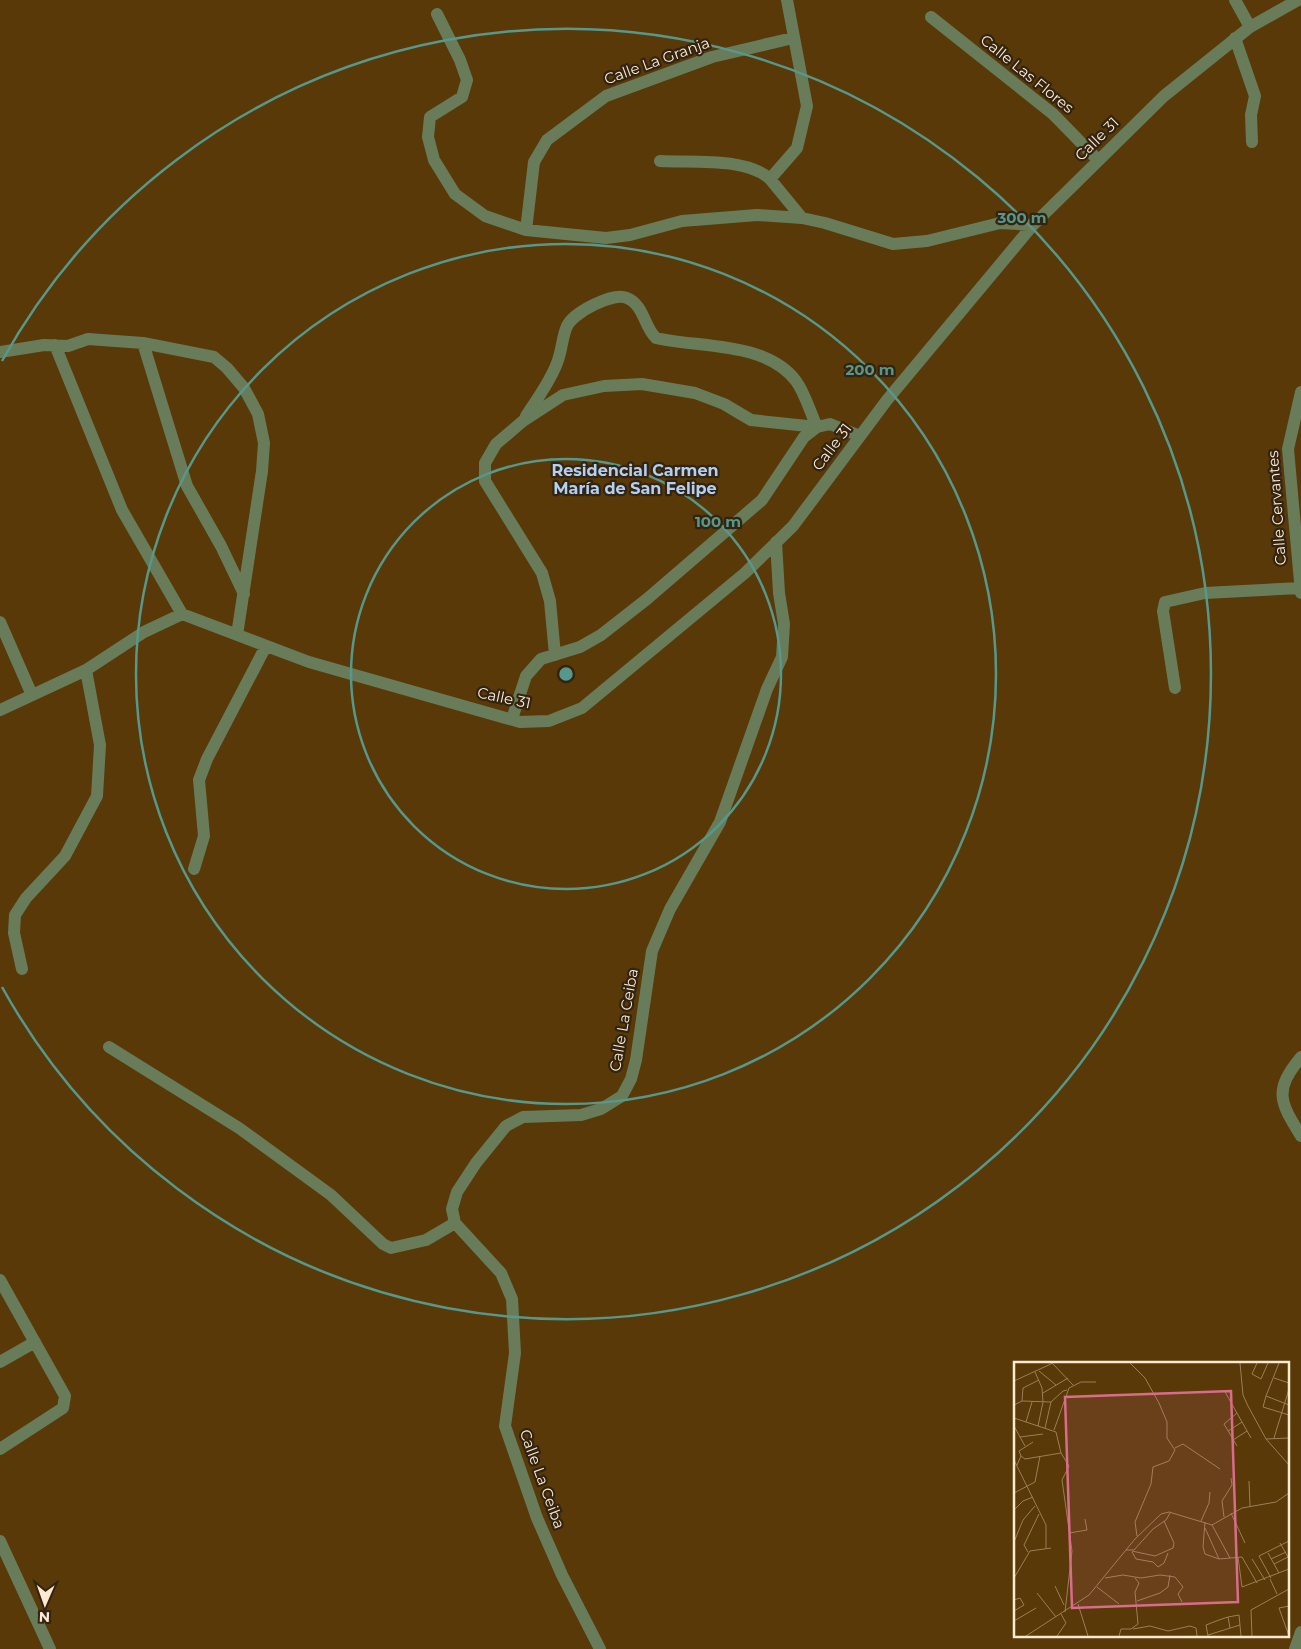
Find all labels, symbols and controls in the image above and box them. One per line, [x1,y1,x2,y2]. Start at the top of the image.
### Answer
street label: Calle Las Flores [977,30,1078,117]
street label: Calle La Granja [601,33,712,88]
street label: Calle 31 [1071,113,1123,165]
text: 300 m [996,208,1047,227]
text: 200 m [845,360,895,379]
street label: Calle 31 [808,419,856,474]
street label: Calle Cervantes [1263,450,1290,566]
district label: Residencial Carmen María de San Felipe [551,461,719,498]
text: 100 m [695,512,741,531]
centre of rings [557,665,575,683]
street label: Calle 31 [476,683,533,712]
street label: Calle La Ceiba [605,967,642,1073]
inset map [1014,1362,1288,1636]
street label: Calle La Ceiba [516,1427,569,1531]
north arrow [20,1579,70,1629]
text: N [39,1608,51,1626]

